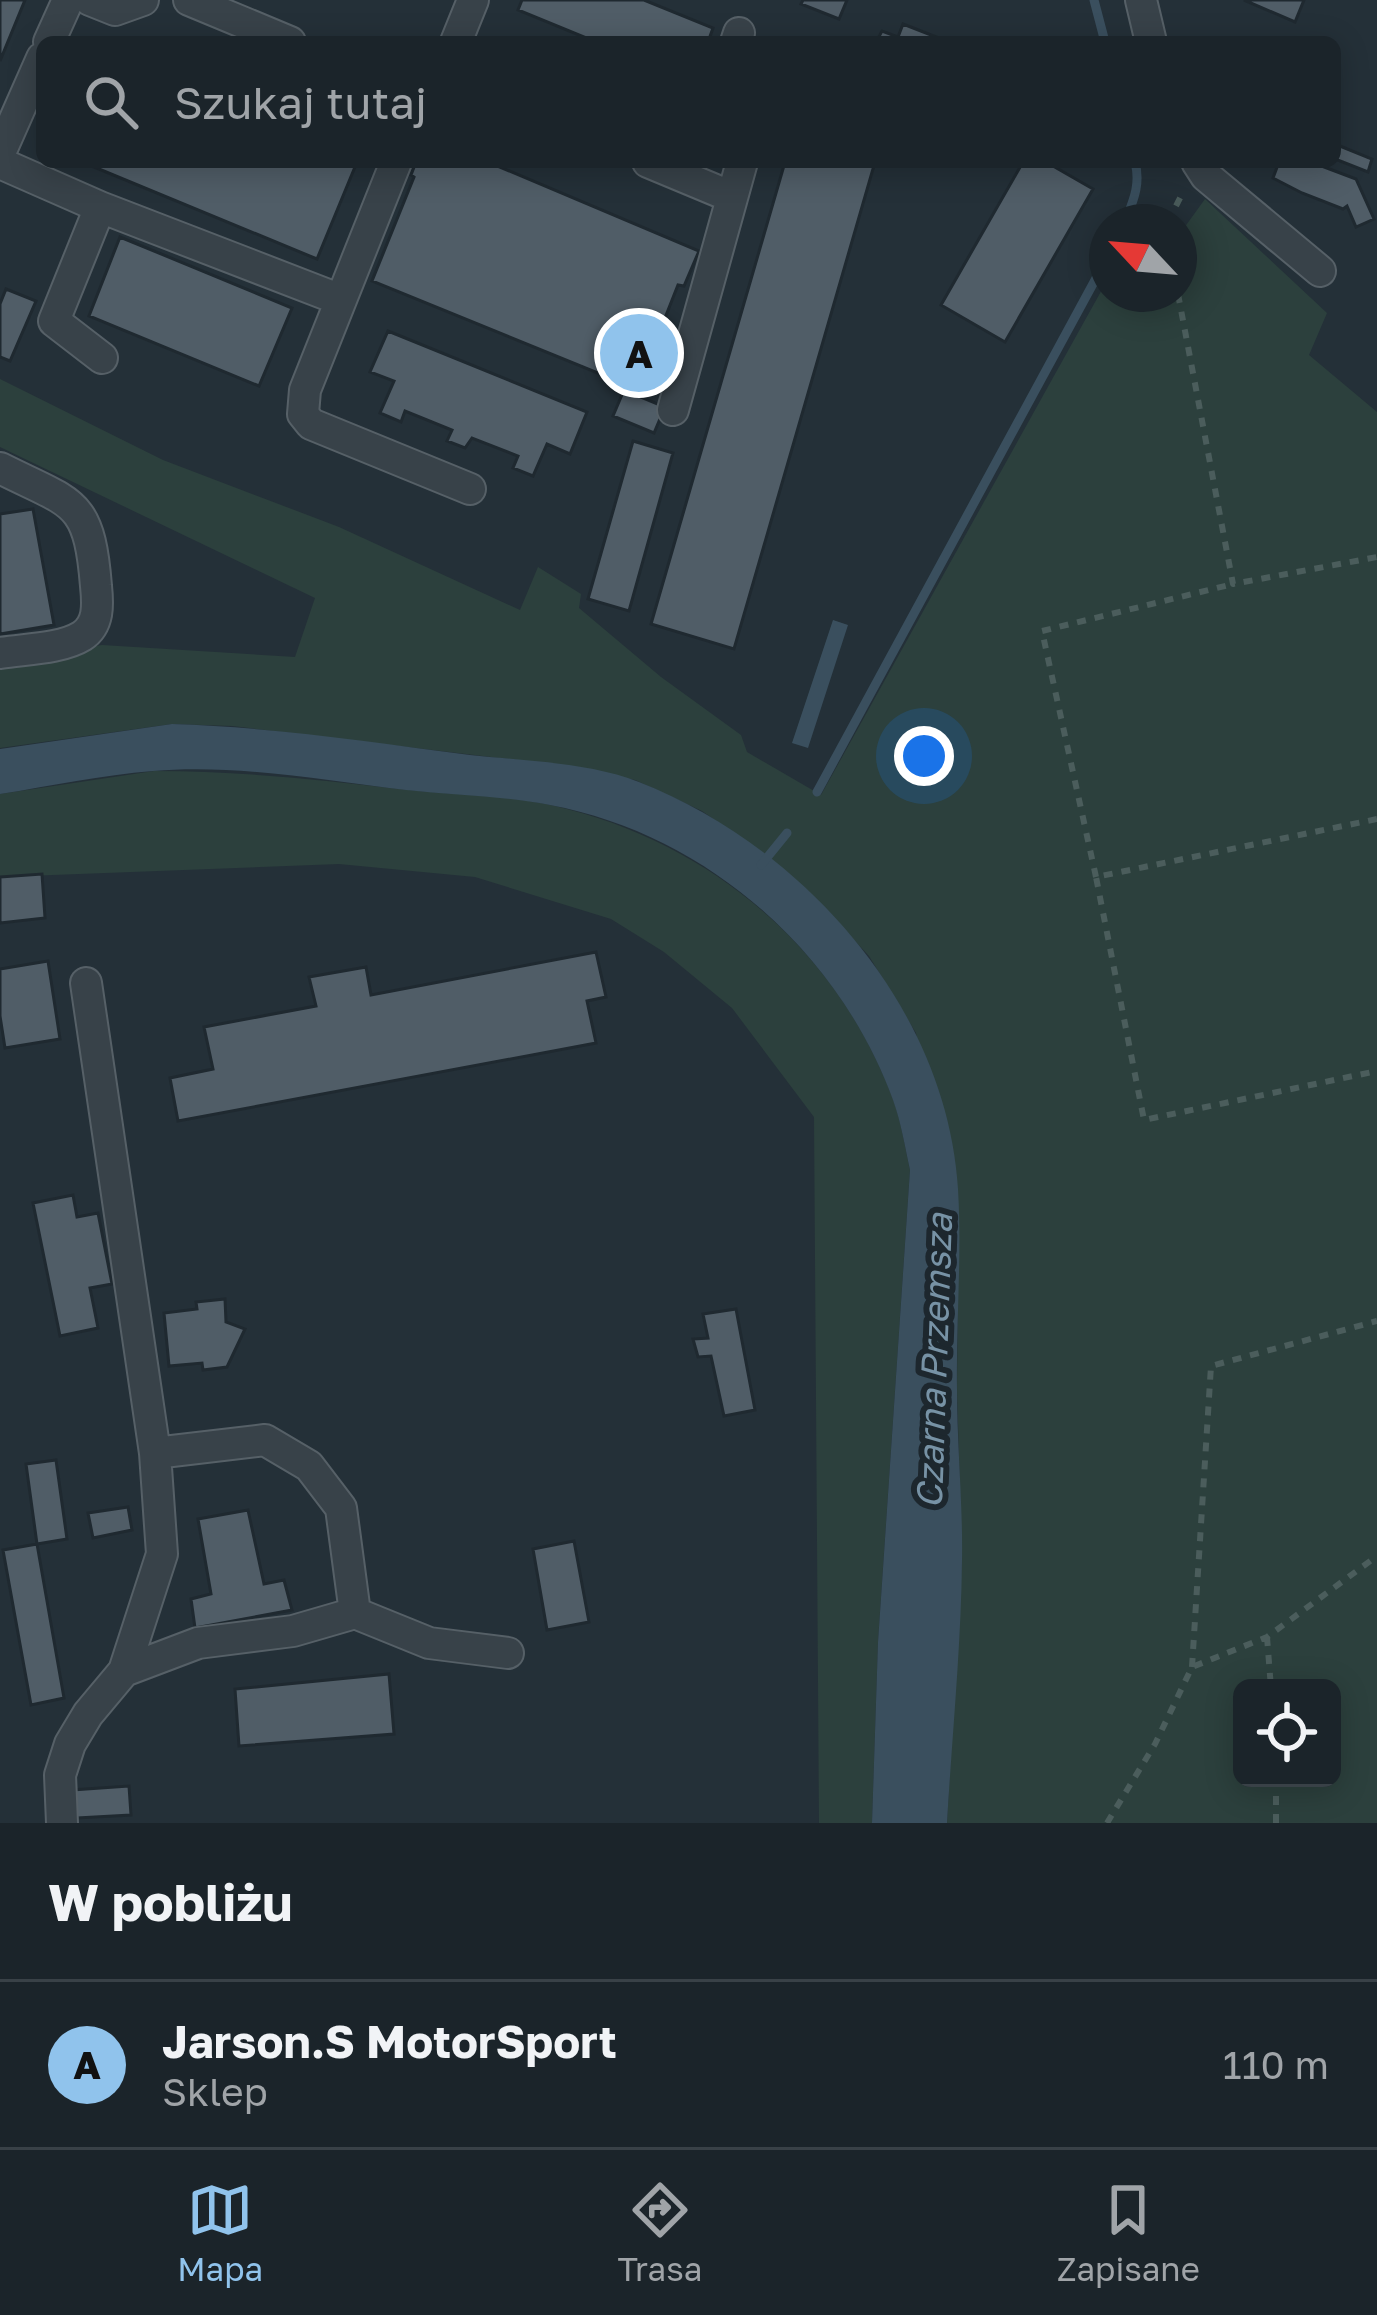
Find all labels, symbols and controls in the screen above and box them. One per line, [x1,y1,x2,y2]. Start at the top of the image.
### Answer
search box [36,36,1341,168]
icon: search [78,69,144,135]
text: Szukaj tutaj [174,75,427,129]
north arrow [1089,204,1197,312]
pin: A [600,308,678,398]
your location [894,726,954,786]
water label: Czarna Przemsza [907,1211,960,1509]
map controls [1233,1679,1341,1787]
button: locate [1233,1679,1341,1787]
text: W pobliżu [48,1871,293,1932]
text: Jarson.S MotorSport [162,2014,617,2068]
text: A [73,2041,101,2088]
text: 110 m [1223,2041,1329,2088]
text: Sklep [162,2068,268,2115]
tab: Mapa [177,2177,263,2288]
tab: Trasa [617,2177,702,2288]
tab: Zapisane [1057,2177,1200,2288]

